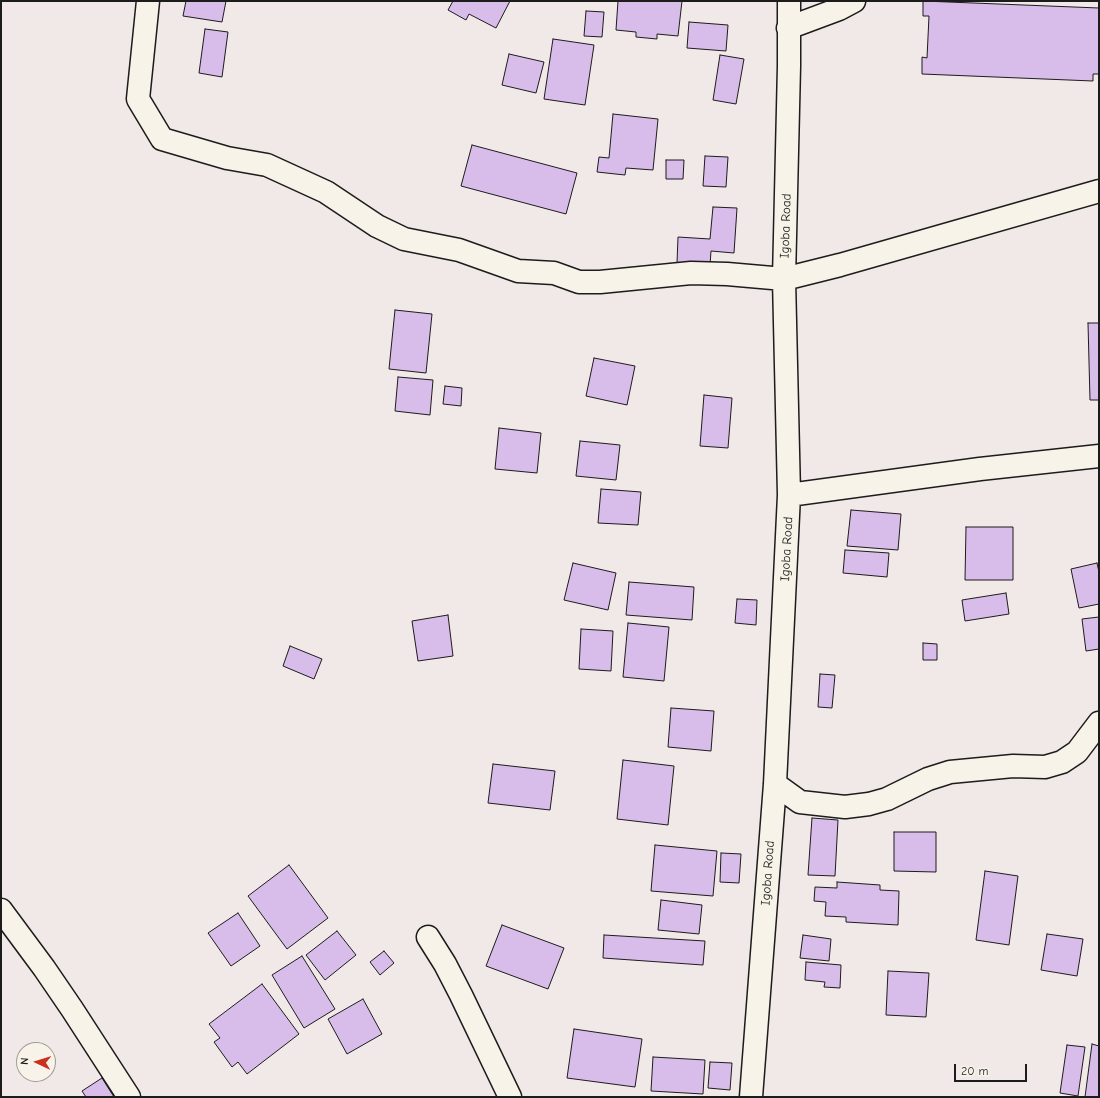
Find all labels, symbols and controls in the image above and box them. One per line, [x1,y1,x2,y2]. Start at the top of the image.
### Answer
street label: Igoba Road [777,193,795,259]
street label: Igoba Road [778,516,796,582]
street label: Igoba Road [758,840,778,906]
north arrow [16,1042,56,1082]
scale bar [956,1056,1029,1082]
text: N [18,1057,31,1065]
text: 20 m [961,1064,989,1078]

